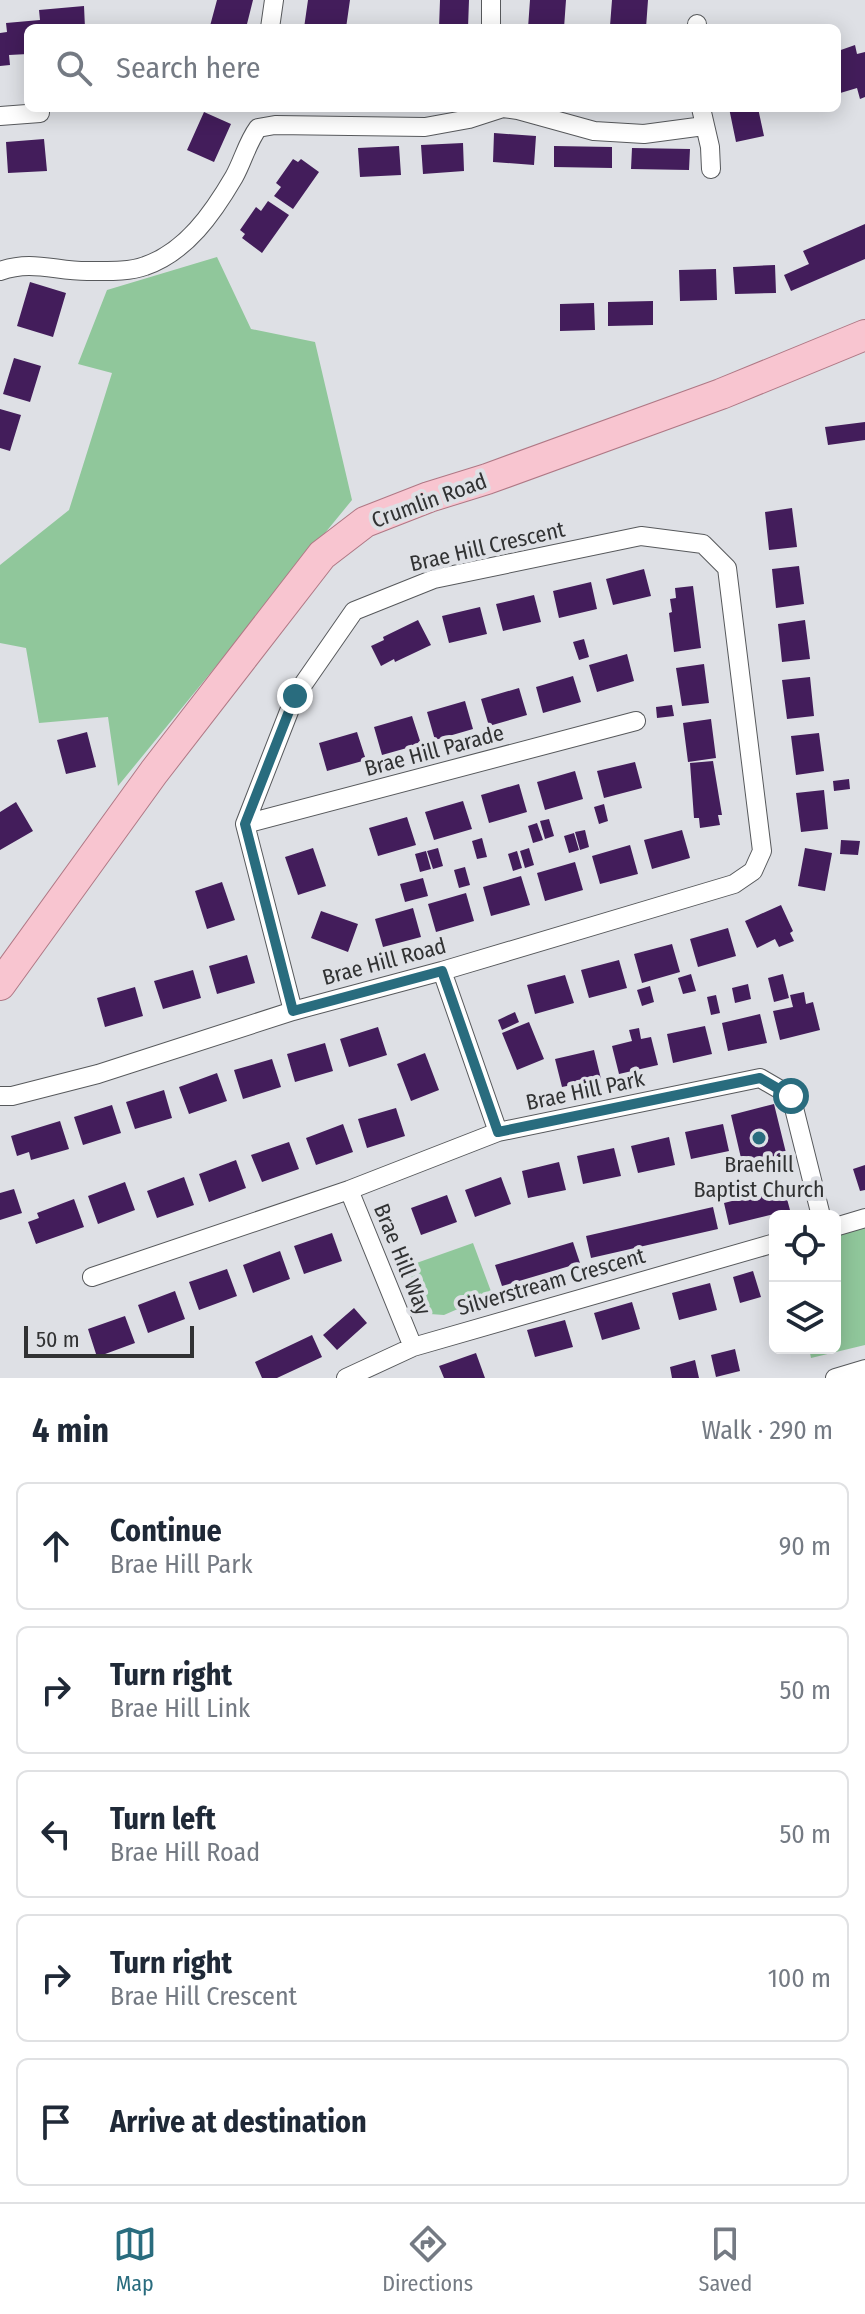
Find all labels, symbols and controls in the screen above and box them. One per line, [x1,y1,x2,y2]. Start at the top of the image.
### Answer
search box [24,24,841,112]
icon: search [52,46,96,90]
text: Search here [116,50,261,86]
street label: Crumlin Road [368,467,490,534]
street label: Brae Hill Crescent [407,515,568,577]
route end [277,678,313,714]
street label: Brae Hill Parade [362,719,507,782]
street label: Brae Hill Road [319,932,449,991]
street label: Brae Hill Park [523,1065,648,1116]
route start [773,1078,809,1114]
marker: Braehill Baptist Church [750,1129,768,1147]
place label: Braehill Baptist Church [693,1151,825,1203]
street label: Brae Hill Way [368,1200,437,1319]
map controls [769,1210,841,1354]
button: locate [769,1210,841,1282]
street label: Silverstream Crescent [454,1242,649,1321]
button: layers [769,1282,841,1354]
scale bar [24,1322,194,1358]
text: 50 m [36,1326,80,1353]
text: 4 min [32,1410,109,1451]
text: Walk · 290 m [702,1415,833,1446]
text: Continue [110,1513,222,1549]
icon: ahead [34,1524,78,1568]
text: 90 m [779,1531,831,1562]
text: Brae Hill Park [110,1549,253,1580]
text: Turn right [110,1657,232,1693]
icon: right [34,1668,78,1712]
text: 50 m [779,1675,831,1706]
text: Brae Hill Link [110,1693,250,1724]
text: Turn left [110,1801,216,1837]
icon: left [34,1812,78,1856]
text: 50 m [779,1819,831,1850]
text: Brae Hill Road [110,1837,260,1868]
text: Turn right [110,1945,232,1981]
icon: right [34,1956,78,2000]
text: 100 m [768,1963,831,1994]
text: Brae Hill Crescent [110,1981,297,2012]
icon: arrive [34,2100,78,2144]
text: Arrive at destination [110,2104,367,2140]
tab: Map [113,2222,157,2297]
tab: Directions [382,2222,473,2297]
tab: Saved [699,2222,752,2297]

